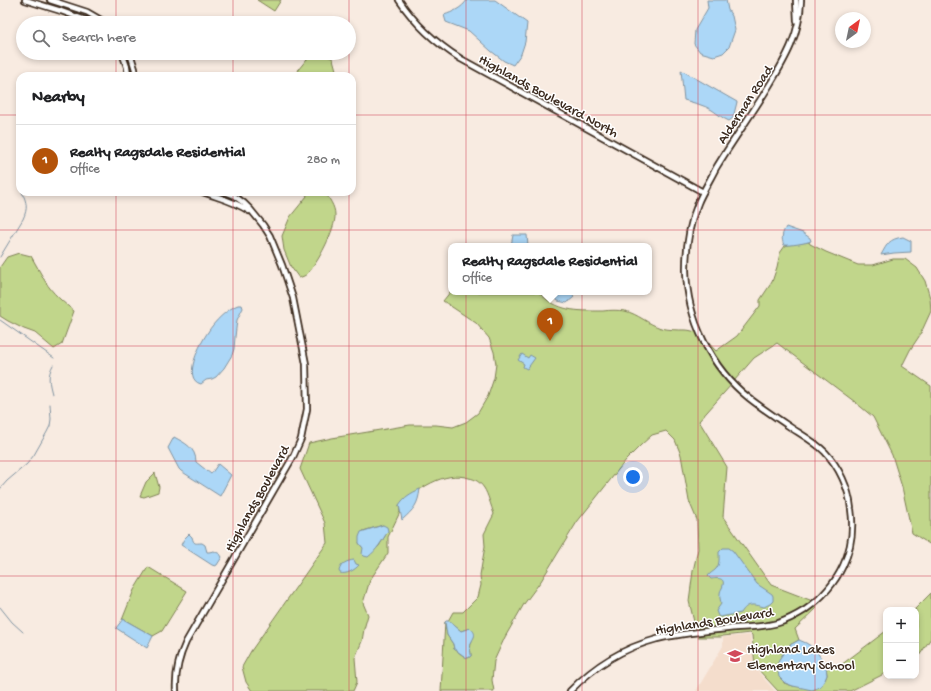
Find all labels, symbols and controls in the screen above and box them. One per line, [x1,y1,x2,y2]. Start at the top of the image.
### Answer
north arrow [835,12,871,48]
search box [16,16,356,60]
icon: search [30,27,52,49]
text: Search here [62,29,136,47]
street label: Highlands Boulevard North [475,52,621,143]
street label: Alderman Road [714,61,779,148]
text: Nearby [32,88,85,108]
text: Realty Ragsdale Residential [70,144,245,162]
text: 1 [42,153,48,168]
text: 280 m [307,153,340,168]
text: Office [70,162,100,177]
popup [448,243,652,295]
text: Realty Ragsdale Residential [462,253,638,271]
text: Office [462,271,492,286]
pin: 1 [537,308,563,341]
street label: Highlands Boulevard [222,441,295,555]
your location [623,467,643,487]
street label: Highlands Boulevard [654,604,776,640]
map controls [883,607,919,679]
button: + [883,607,919,643]
place label: Highland Lakes Elementary School [747,642,855,675]
button: − [883,643,919,679]
school or university icon: Highland Lakes Elementary School [726,647,744,665]

